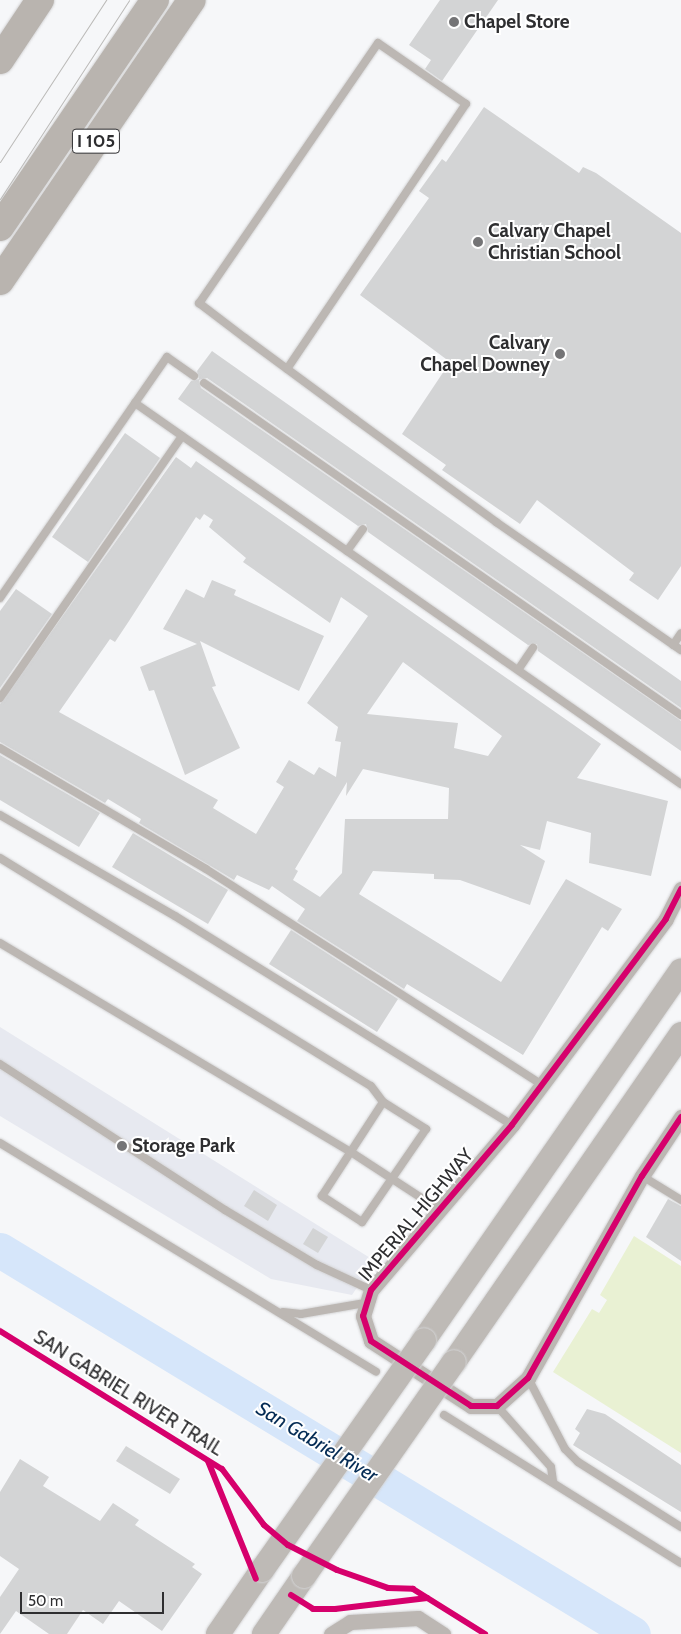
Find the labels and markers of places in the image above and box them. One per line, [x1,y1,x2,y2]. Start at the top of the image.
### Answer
place label: Chapel Store [464,11,569,33]
marker: Chapel Store [448,16,460,28]
place label: Calvary Chapel Christian School [488,220,621,264]
marker: Calvary Chapel Christian School [472,236,484,248]
place label: Calvary Chapel Downey [420,332,550,376]
marker: Calvary Chapel Downey [554,348,566,360]
place label: Storage Park [132,1135,235,1157]
marker: Storage Park [116,1140,128,1152]

